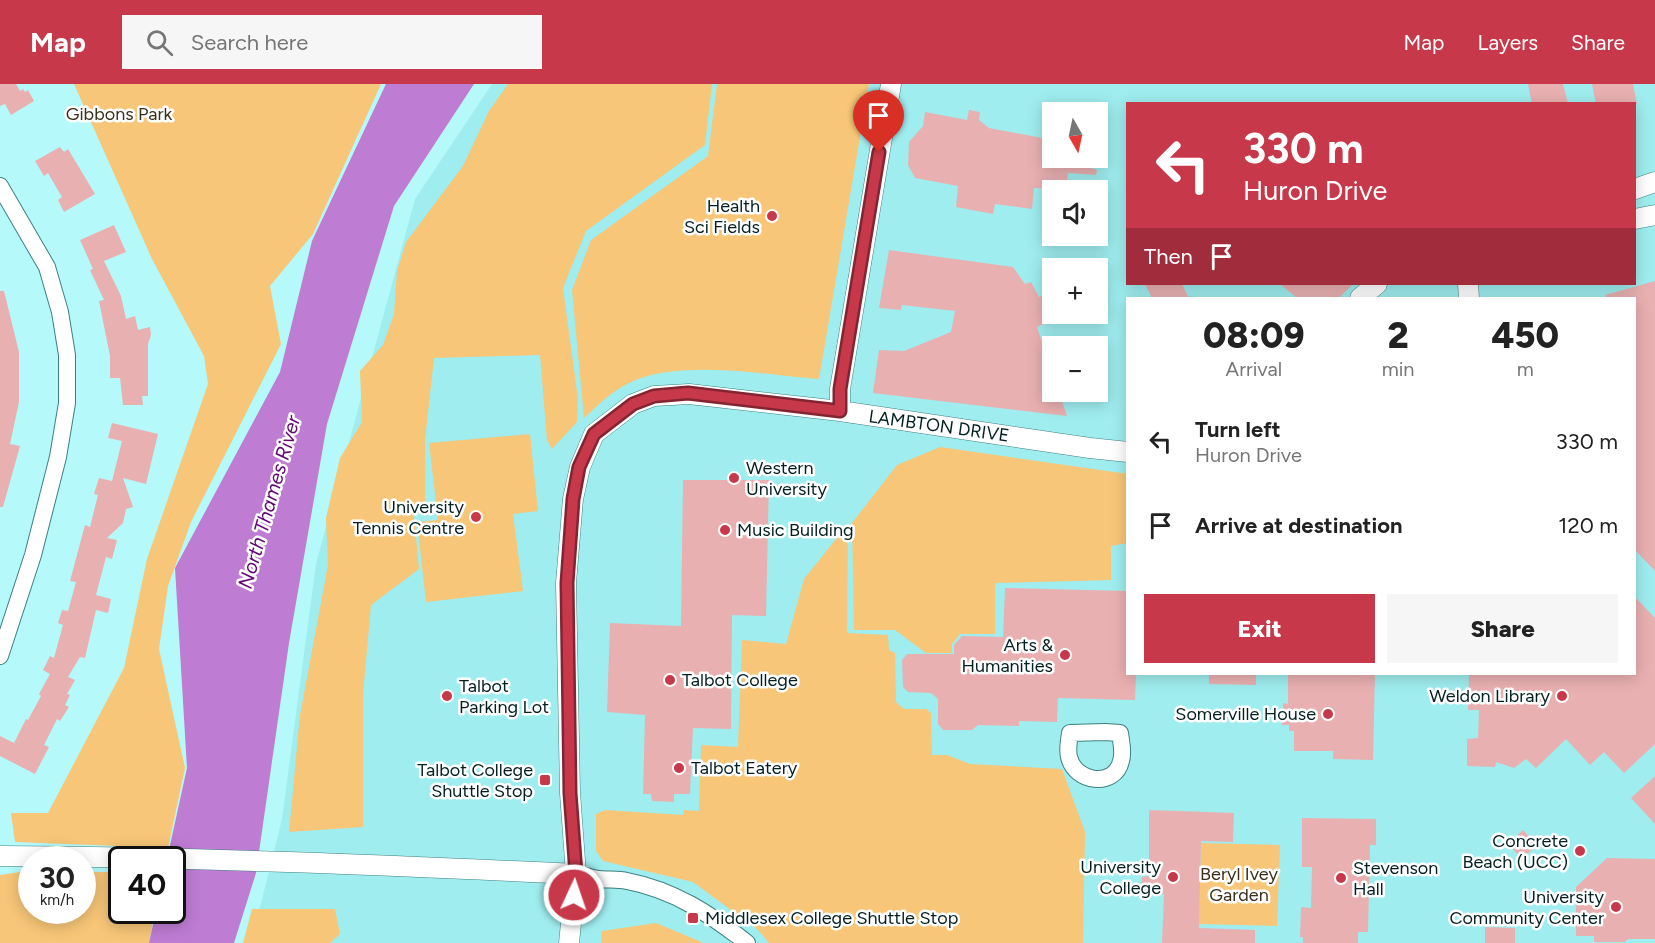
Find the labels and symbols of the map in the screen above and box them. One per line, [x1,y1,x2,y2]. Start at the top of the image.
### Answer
pin [853,90,904,152]
north arrow [1042,102,1108,168]
park label: Gibbons Park [66,103,173,125]
place label: Health Sci Fields [684,195,760,238]
marker: Health Sci Fields [765,209,779,223]
street label: LAMBTON DRIVE [867,405,1011,447]
water label: North Thames River [233,411,306,591]
place label: Western University [746,457,827,500]
marker: Western University [727,471,741,485]
place label: University Tennis Centre [353,496,465,539]
marker: University Tennis Centre [469,510,483,524]
place label: Music Building [737,519,854,541]
marker: Music Building [718,523,732,537]
place label: Arts & Humanities [962,634,1053,677]
marker: Arts & Humanities [1058,648,1072,662]
place label: Talbot College [682,669,798,691]
marker: Talbot College [663,673,677,687]
place label: Talbot Parking Lot [459,675,549,718]
place label: Weldon Library [1429,685,1551,707]
marker: Talbot Parking Lot [440,689,454,703]
marker: Weldon Library [1555,689,1569,703]
place label: Somerville House [1175,703,1316,725]
marker: Somerville House [1321,707,1335,721]
place label: Talbot Eatery [691,757,798,779]
place label: Talbot College Shuttle Stop [417,759,533,802]
marker: Talbot Eatery [672,761,686,775]
marker: Talbot College Shuttle Stop [538,773,552,787]
place label: Concrete Beach (UCC) [1462,830,1568,873]
marker: Concrete Beach (UCC) [1573,844,1587,858]
speed limit sign: 40 [108,846,186,924]
place label: University College [1080,856,1162,899]
place label: Stevenson Hall [1353,857,1438,900]
position arrow [542,863,606,927]
park label: Beryl Ivey Garden [1200,863,1278,906]
marker: University College [1166,870,1180,884]
marker: Stevenson Hall [1334,871,1348,885]
place label: University Community Center [1449,886,1605,929]
marker: University Community Center [1609,900,1623,914]
place label: Middlesex College Shuttle Stop [705,907,958,929]
marker: Middlesex College Shuttle Stop [686,911,700,925]

